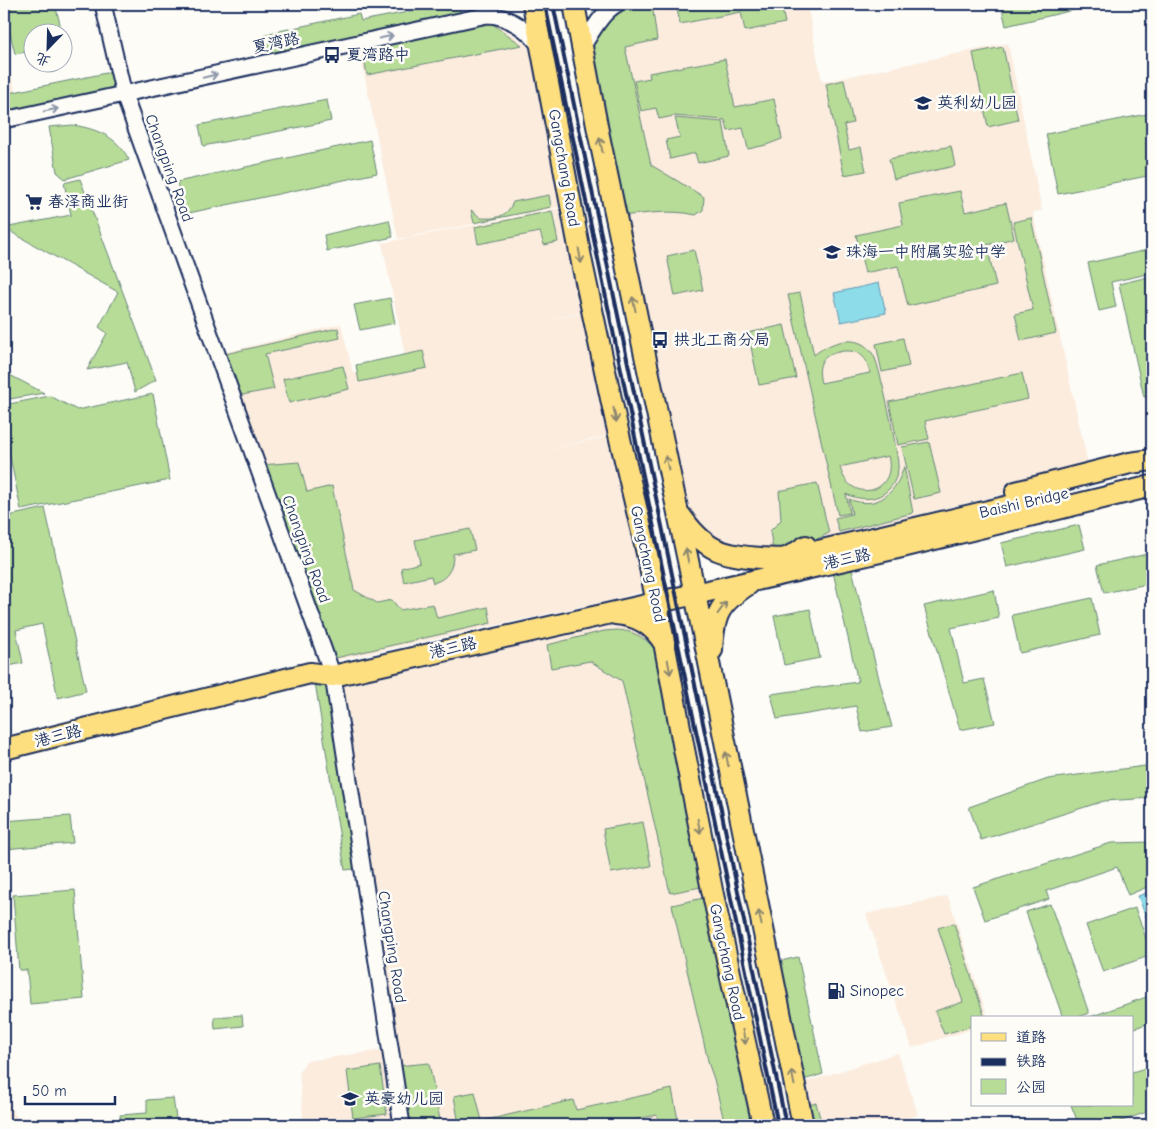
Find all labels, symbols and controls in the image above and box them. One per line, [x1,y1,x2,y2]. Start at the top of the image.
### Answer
north arrow [22,22,72,72]
street label: 夏湾路 [251,29,301,57]
one-way arrow [378,32,394,41]
bus stop icon: 夏湾路中 [322,45,342,65]
place label: 夏湾路中 [346,46,410,64]
text: 北 [33,49,53,70]
one-way arrow [202,71,218,80]
school or university icon: 英利幼儿园 [913,93,933,113]
place label: 英利幼儿园 [937,94,1017,112]
one-way arrow [43,105,59,115]
street label: Gangchang Road [545,108,583,228]
street label: Changping Road [141,112,197,224]
one-way arrow [596,137,605,153]
supermarket icon: 春泽商业街 [24,192,44,212]
place label: 春泽商业街 [48,193,128,211]
school or university icon: 珠海一中附属实验中学 [822,242,842,262]
place label: 珠海一中附属实验中学 [846,243,1006,261]
one-way arrow [576,247,586,263]
one-way arrow [629,296,639,312]
bus stop icon: 拱北工商分局 [650,330,670,350]
place label: 拱北工商分局 [674,331,770,349]
one-way arrow [611,406,620,422]
one-way arrow [662,455,671,471]
street label: Baishi Bridge [978,484,1070,522]
street label: Changping Road [278,493,334,605]
street label: Gangchang Road [627,504,669,624]
street label: 港三路 [822,545,872,573]
one-way arrow [682,548,691,564]
one-way arrow [716,602,727,615]
street label: 港三路 [428,634,478,662]
one-way arrow [664,658,674,674]
street label: 港三路 [33,721,83,751]
one-way arrow [722,752,732,768]
one-way arrow [695,818,704,834]
street label: Changping Road [374,890,410,1004]
street label: Gangchang Road [706,902,748,1022]
one-way arrow [755,911,765,927]
fuel station icon: Sinopec [826,981,846,1001]
place label: Sinopec [850,982,904,1000]
legend [971,1016,1134,1106]
one-way arrow [739,1028,749,1044]
text: 道路 [1016,1028,1046,1046]
text: 铁路 [1016,1052,1046,1070]
one-way arrow [787,1070,797,1086]
scale bar [25,1074,115,1106]
text: 公园 [1016,1078,1046,1096]
text: 50 m [32,1082,67,1100]
school or university icon: 英豪幼儿园 [340,1089,360,1109]
place label: 英豪幼儿园 [364,1090,444,1108]

